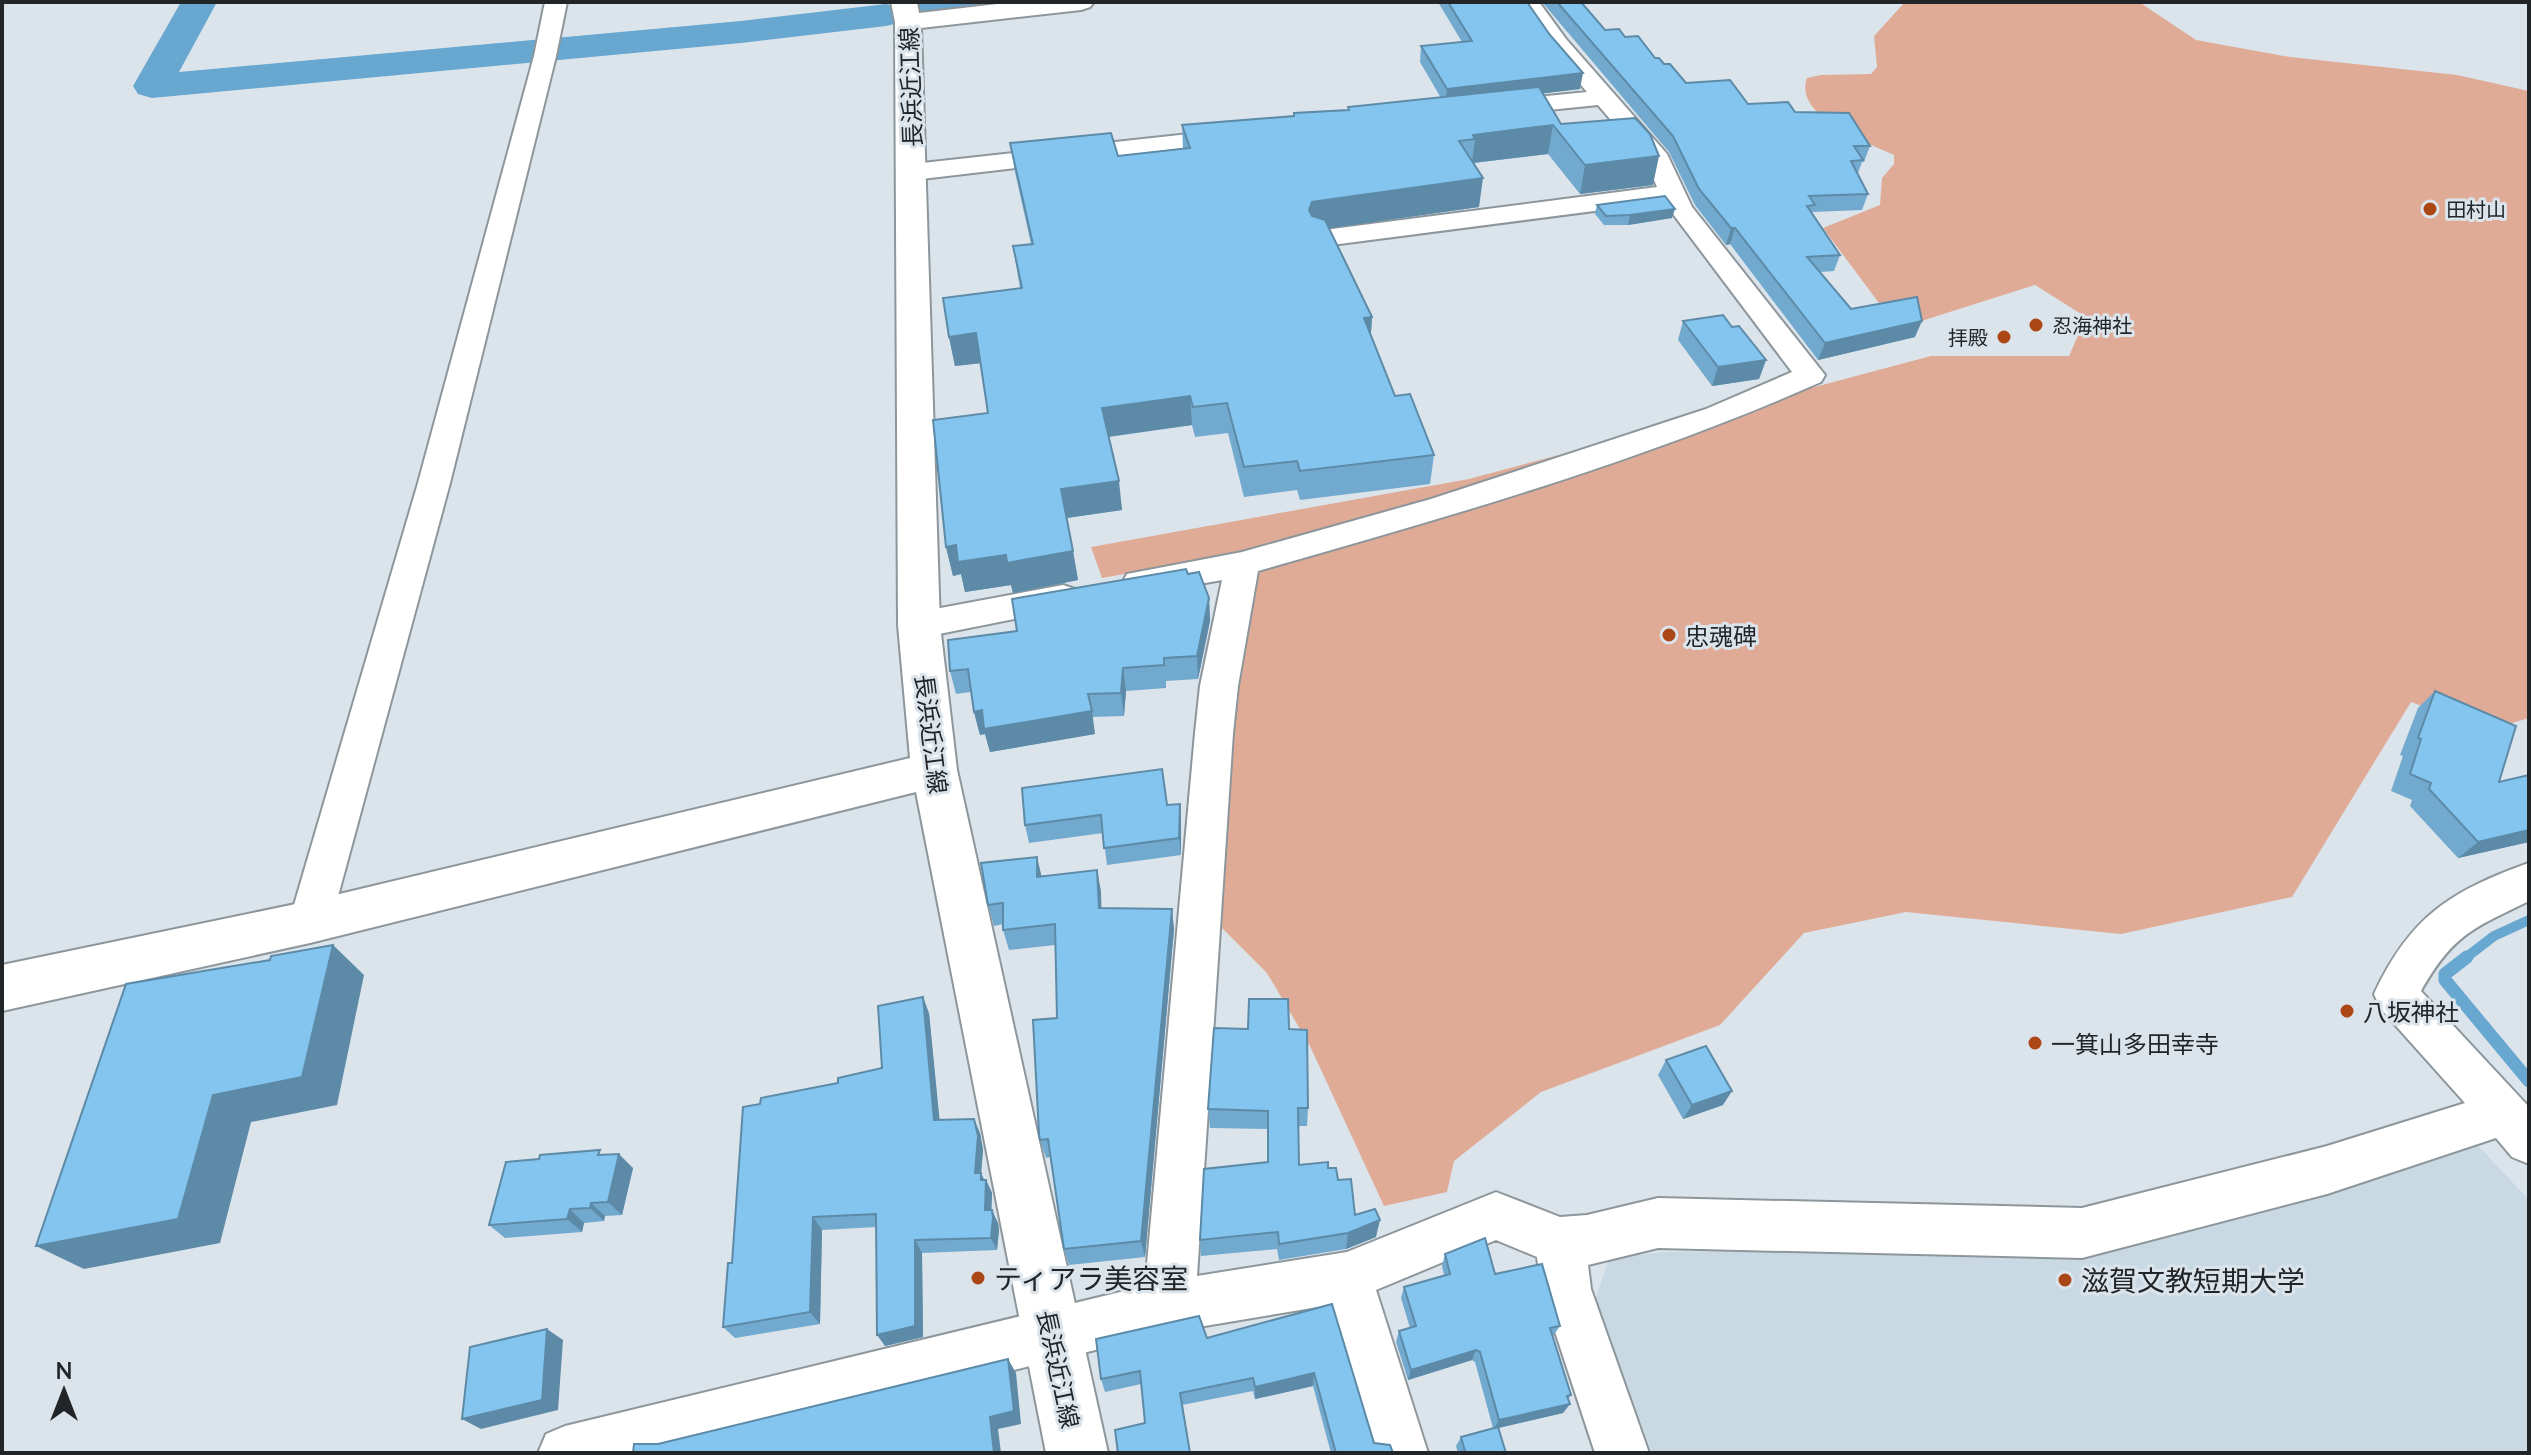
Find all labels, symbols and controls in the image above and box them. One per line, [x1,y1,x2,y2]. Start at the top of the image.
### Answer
street label: 長浜近江線 [893,27,927,147]
place label: 田村山 [2446,197,2506,221]
marker: 田村山 [2421,200,2439,218]
place label: 忍海神社 [2052,313,2132,337]
marker: 忍海神社 [2027,316,2045,334]
place label: 拝殿 [1948,325,1988,349]
marker: 拝殿 [1995,328,2013,346]
place label: 忠魂碑 [1685,621,1757,650]
marker: 忠魂碑 [1660,626,1678,644]
street label: 長浜近江線 [910,673,954,795]
place label: 八坂神社 [2363,997,2459,1026]
marker: 八坂神社 [2338,1002,2356,1020]
place label: 一箕山多田幸寺 [2051,1029,2219,1058]
marker: 一箕山多田幸寺 [2026,1034,2044,1052]
place label: ティアラ美容室 [994,1261,1188,1295]
place label: 滋賀文教短期大学 [2081,1263,2305,1297]
marker: ティアラ美容室 [969,1269,987,1287]
marker: 滋賀文教短期大学 [2056,1271,2074,1289]
street label: 長浜近江線 [1032,1307,1086,1431]
north arrow [24,1351,104,1431]
text: N [56,1357,72,1384]

